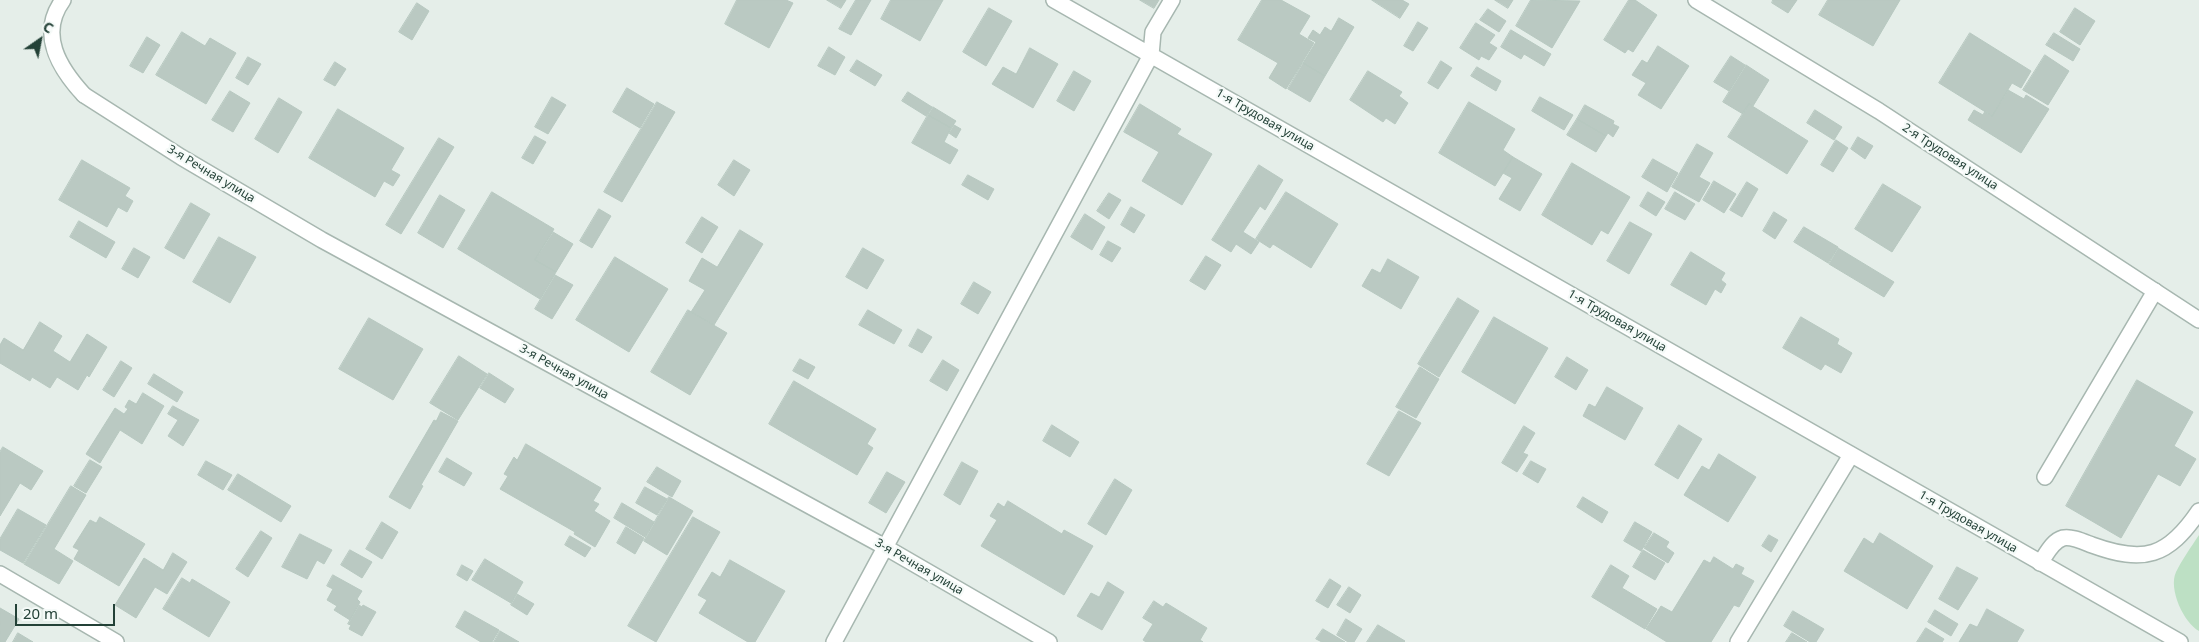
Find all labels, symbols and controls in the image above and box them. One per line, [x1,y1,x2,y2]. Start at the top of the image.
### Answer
north arrow [15,15,65,65]
text: С [39,17,57,37]
street label: 1-я Трудовая улица [1213,86,1317,154]
street label: 2-я Трудовая улица [1899,121,2001,193]
street label: 3-я Речная улица [165,142,257,206]
street label: 1-я Трудовая улица [1565,287,1669,355]
street label: 3-я Речная улица [517,342,611,402]
street label: 1-я Трудовая улица [1916,488,2020,556]
street label: 3-я Речная улица [872,536,966,598]
scale bar [18,594,118,626]
text: 20 m [23,603,58,623]

